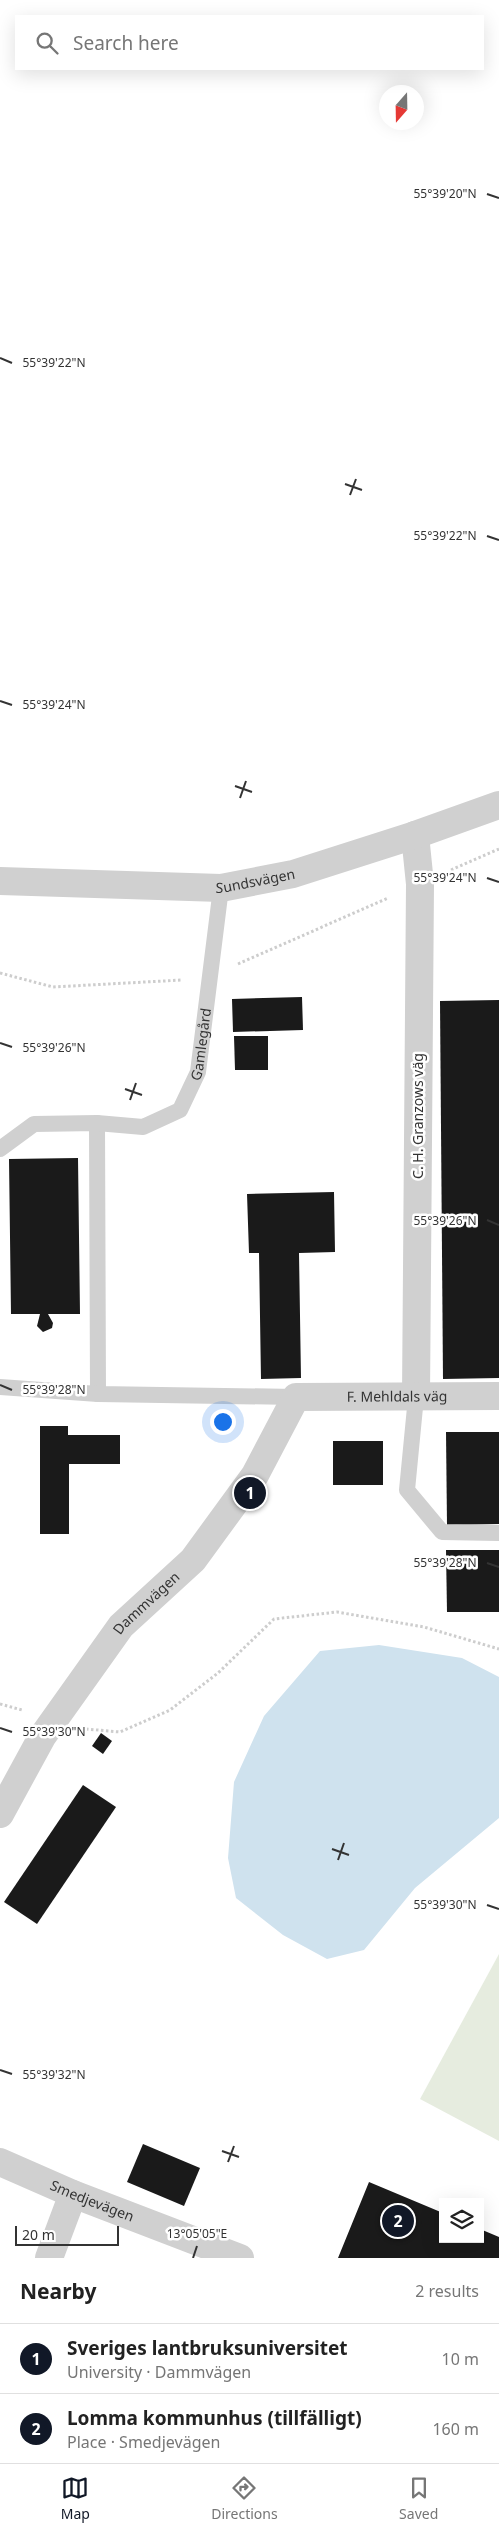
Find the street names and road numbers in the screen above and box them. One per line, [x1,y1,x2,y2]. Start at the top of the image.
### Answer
street label: Sundsvägen [215,864,296,897]
street label: Gamlegård [185,1007,215,1084]
street label: C. H. Granzows väg [408,1053,427,1179]
street label: F. Mehldals väg [347,1386,447,1406]
street label: Dammvägen [108,1567,183,1638]
street label: Smedjevägen [47,2175,137,2226]

